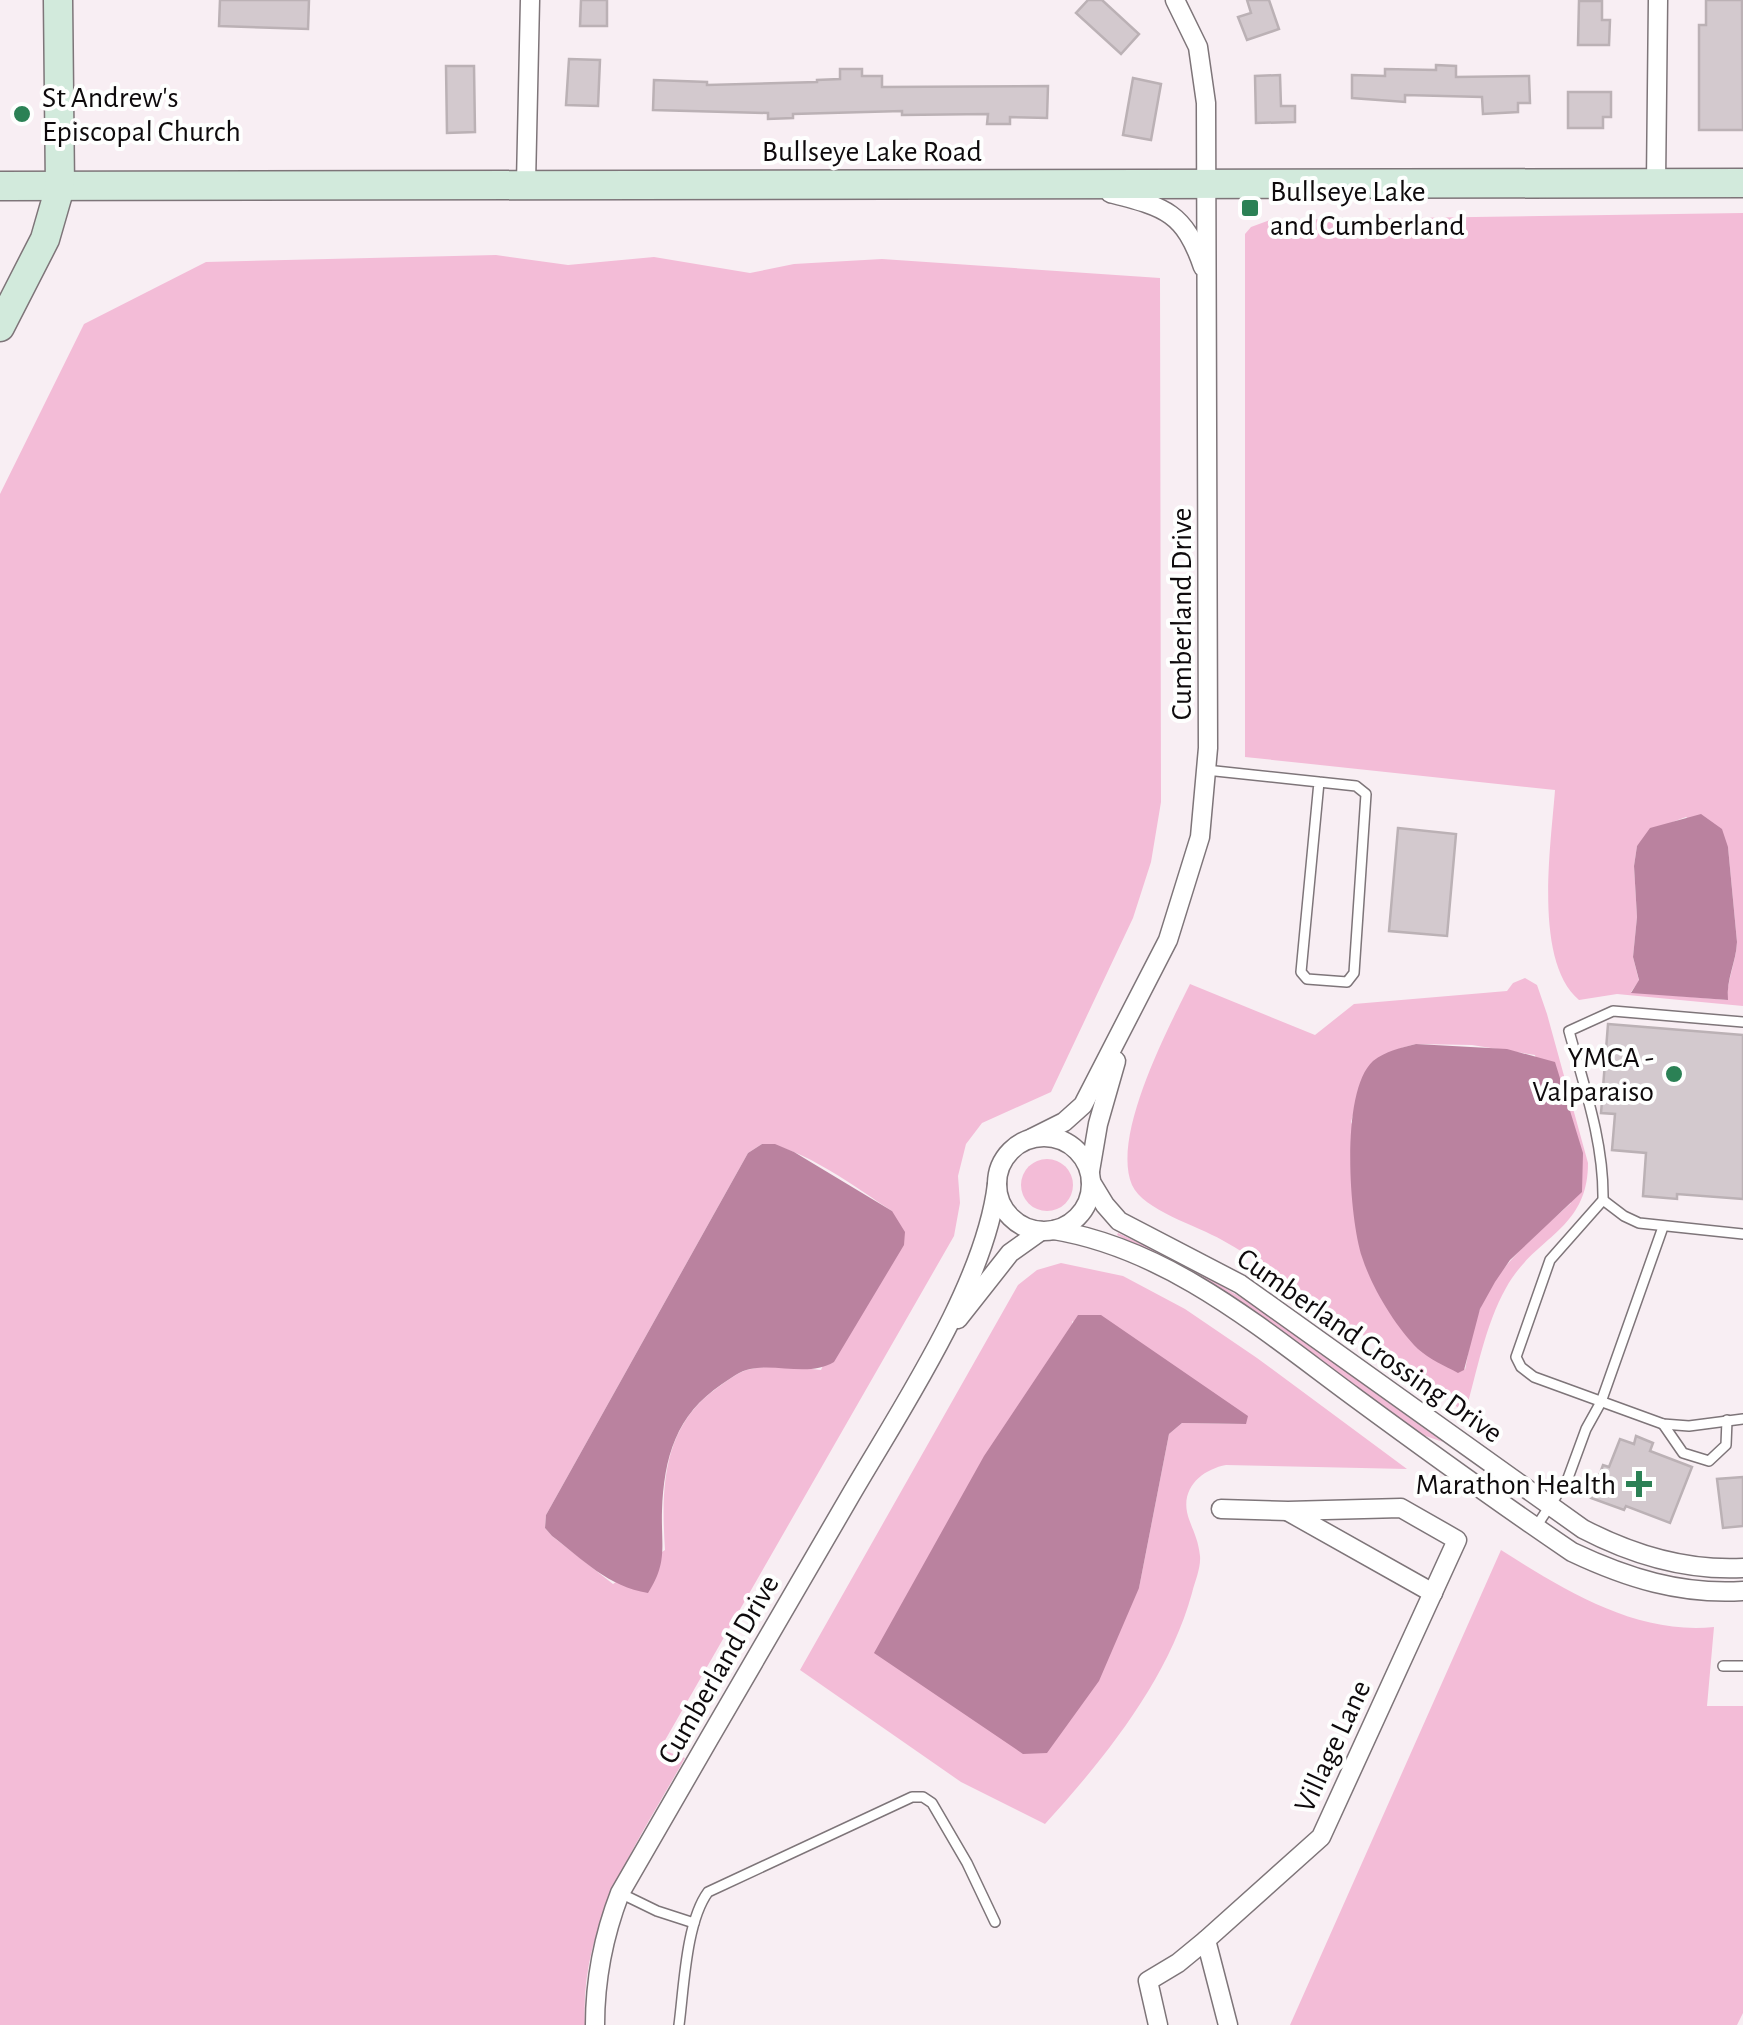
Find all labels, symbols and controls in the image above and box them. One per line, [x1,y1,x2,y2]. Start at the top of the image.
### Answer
place label: St Andrew's Episcopal Church [42,83,241,147]
marker: St Andrew's Episcopal Church [11,103,33,125]
street label: Bullseye Lake Road [762,137,982,167]
place label: Bullseye Lake and Cumberland [1270,177,1465,241]
marker: Bullseye Lake and Cumberland [1239,197,1261,219]
street label: Cumberland Drive [1167,508,1197,720]
place label: YMCA - Valparaiso [1532,1043,1654,1107]
marker: YMCA - Valparaiso [1663,1063,1685,1085]
street label: Cumberland Crossing Drive [1231,1243,1508,1449]
place label: Marathon Health [1416,1470,1616,1500]
marker: Marathon Health [1626,1471,1652,1497]
street label: Cumberland Drive [653,1570,785,1769]
street label: Village Lane [1289,1676,1376,1817]

